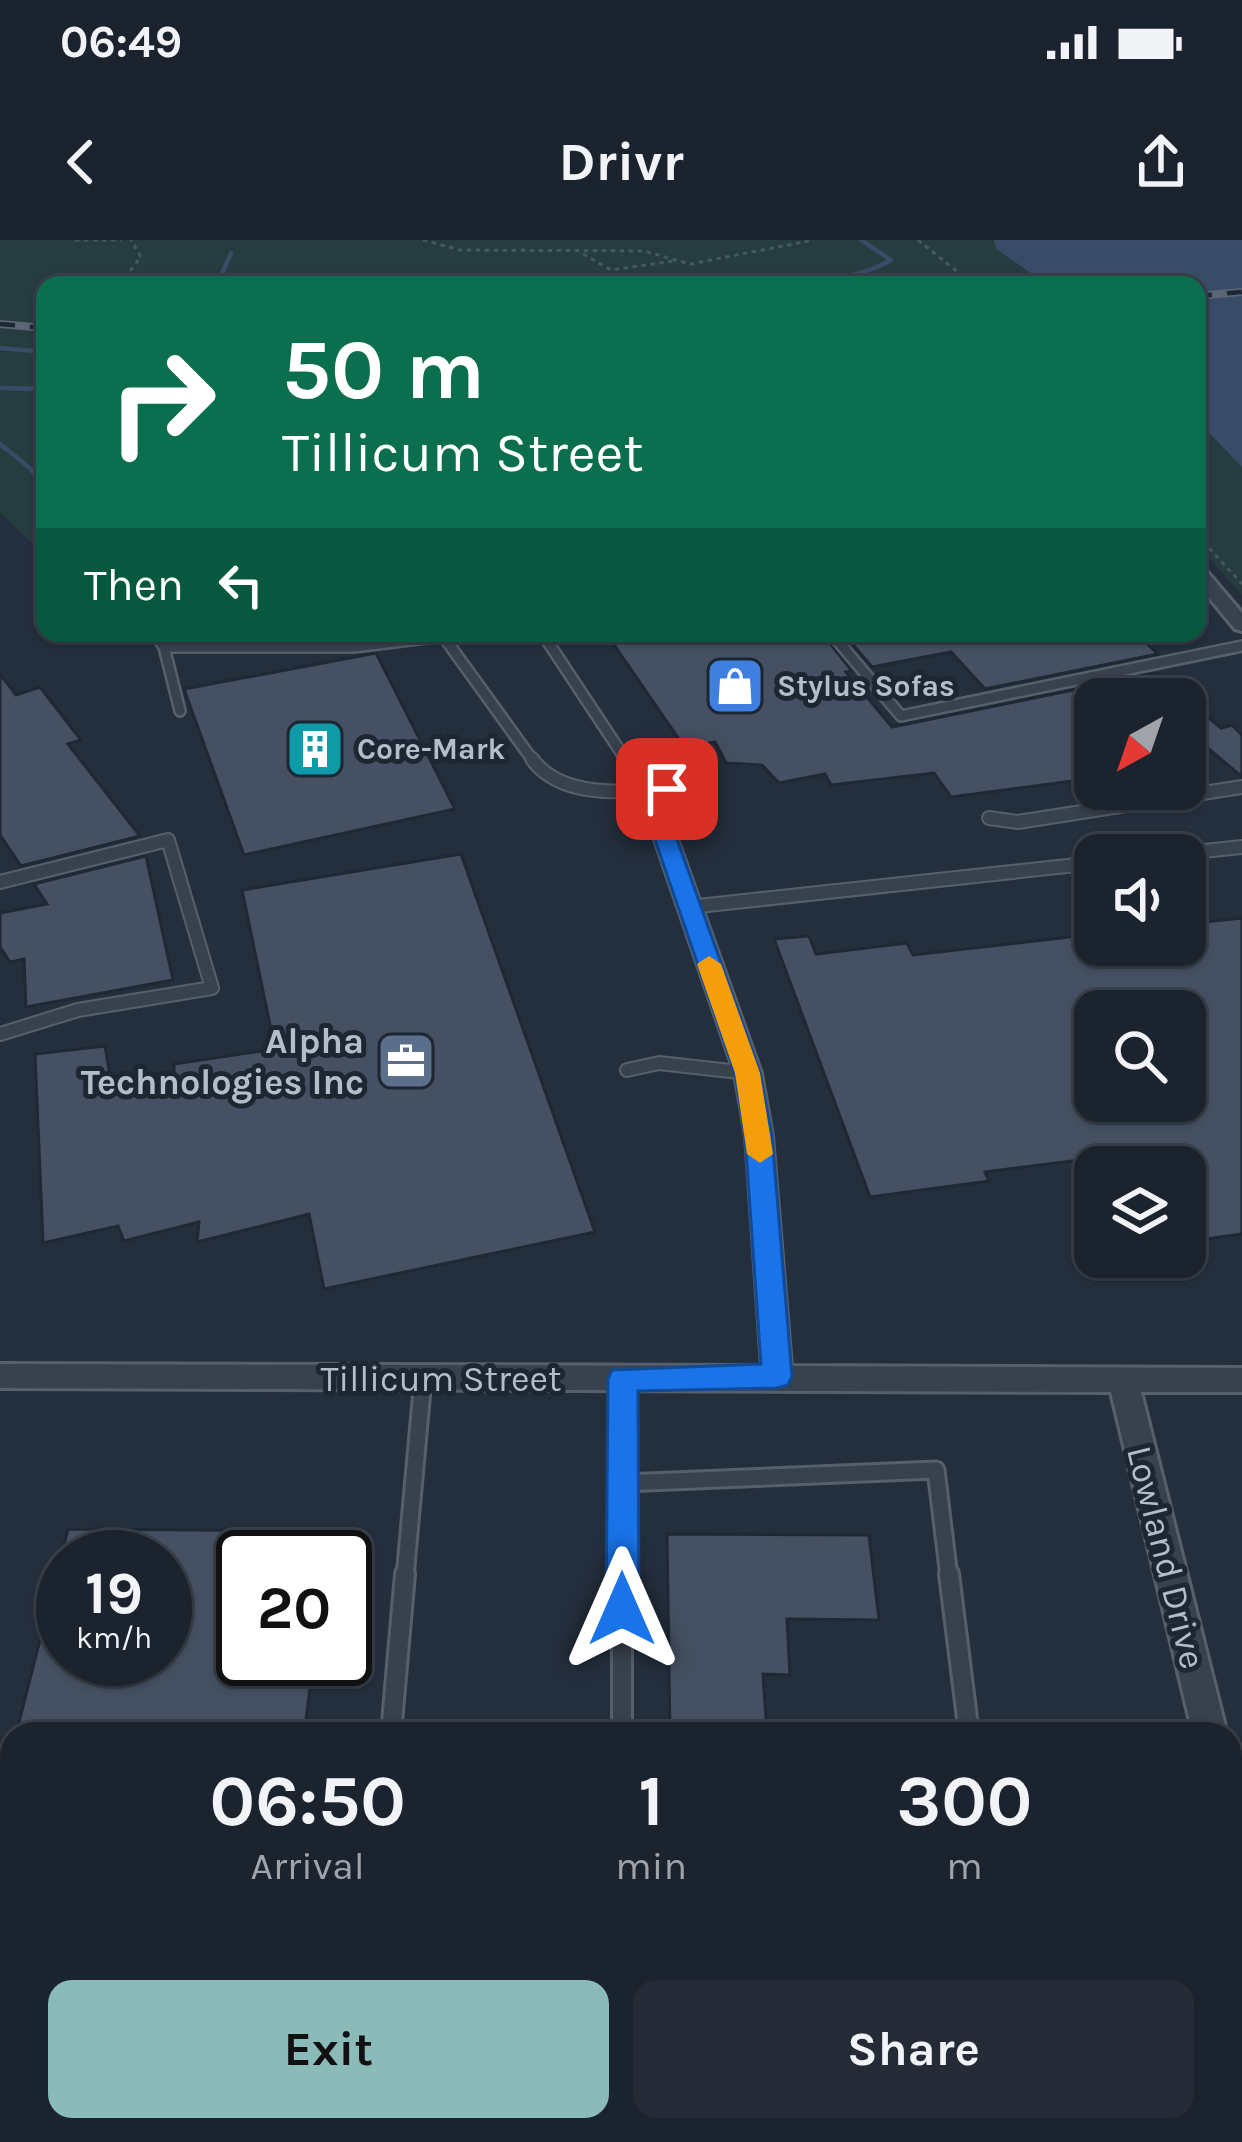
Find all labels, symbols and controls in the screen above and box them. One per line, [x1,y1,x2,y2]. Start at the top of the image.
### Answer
text: 06:49 [60,16,182,68]
icon: back [48,129,114,195]
icon: share [1128,129,1194,195]
text: Drivr [558,130,684,194]
text: 50 m [282,321,485,419]
icon: right [84,324,240,480]
text: Tillicum Street [282,421,644,485]
icon: left [208,552,274,618]
text: Then [84,559,184,611]
shop icon: Stylus Sofas [704,655,766,717]
place label: Stylus Sofas [777,668,955,704]
north arrow [1074,678,1206,810]
map controls [1074,678,1206,1278]
building icon: Core-Mark [284,718,346,780]
place label: Core-Mark [357,731,505,767]
pin [616,738,718,840]
icon: arrive [634,756,700,822]
button: sound [1074,834,1206,966]
button: search [1074,990,1206,1122]
place label: Alpha Technologies Inc [81,1020,364,1104]
office icon: Alpha Technologies Inc [375,1030,437,1092]
button: layers [1074,1146,1206,1278]
street label: Tillicum Street [320,1358,562,1400]
street label: Lowland Drive [1118,1441,1214,1673]
speed limit sign: 20 [216,1530,372,1686]
position arrow [559,1546,685,1672]
text: 19 [85,1558,143,1628]
text: km/h [76,1620,152,1656]
text: 06:50 [210,1759,406,1843]
text: 1 [638,1759,664,1843]
text: 300 [897,1759,1032,1843]
text: Arrival [251,1843,365,1889]
text: min [615,1843,687,1889]
text: m [946,1843,983,1889]
button: Exit [48,1980,609,2118]
button: Share [633,1980,1194,2118]

